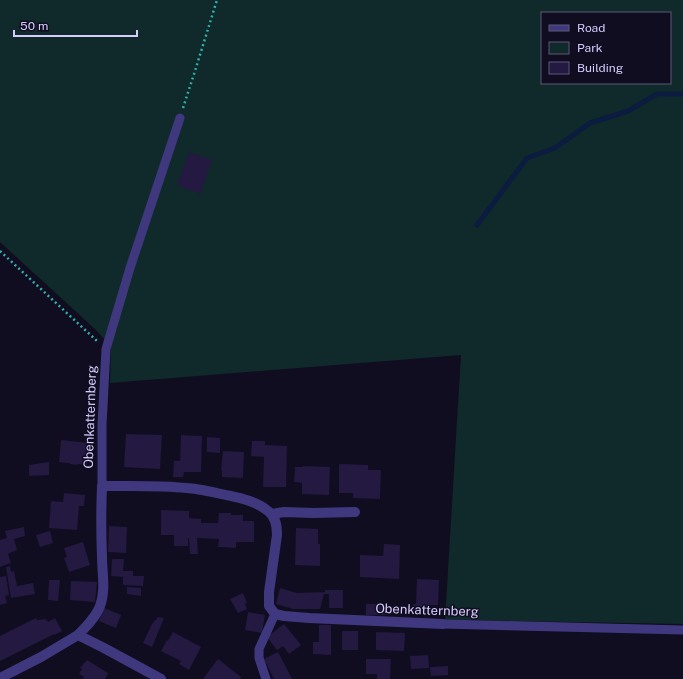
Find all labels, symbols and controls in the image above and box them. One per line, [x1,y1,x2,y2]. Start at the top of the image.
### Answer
scale bar [14,12,137,38]
legend [541,12,671,84]
text: 50 m [20,19,48,33]
text: Road [577,21,605,35]
text: Park [577,41,603,55]
text: Building [577,61,623,75]
street label: Obenkatternberg [81,365,99,469]
street label: Obenkatternberg [375,601,479,619]

